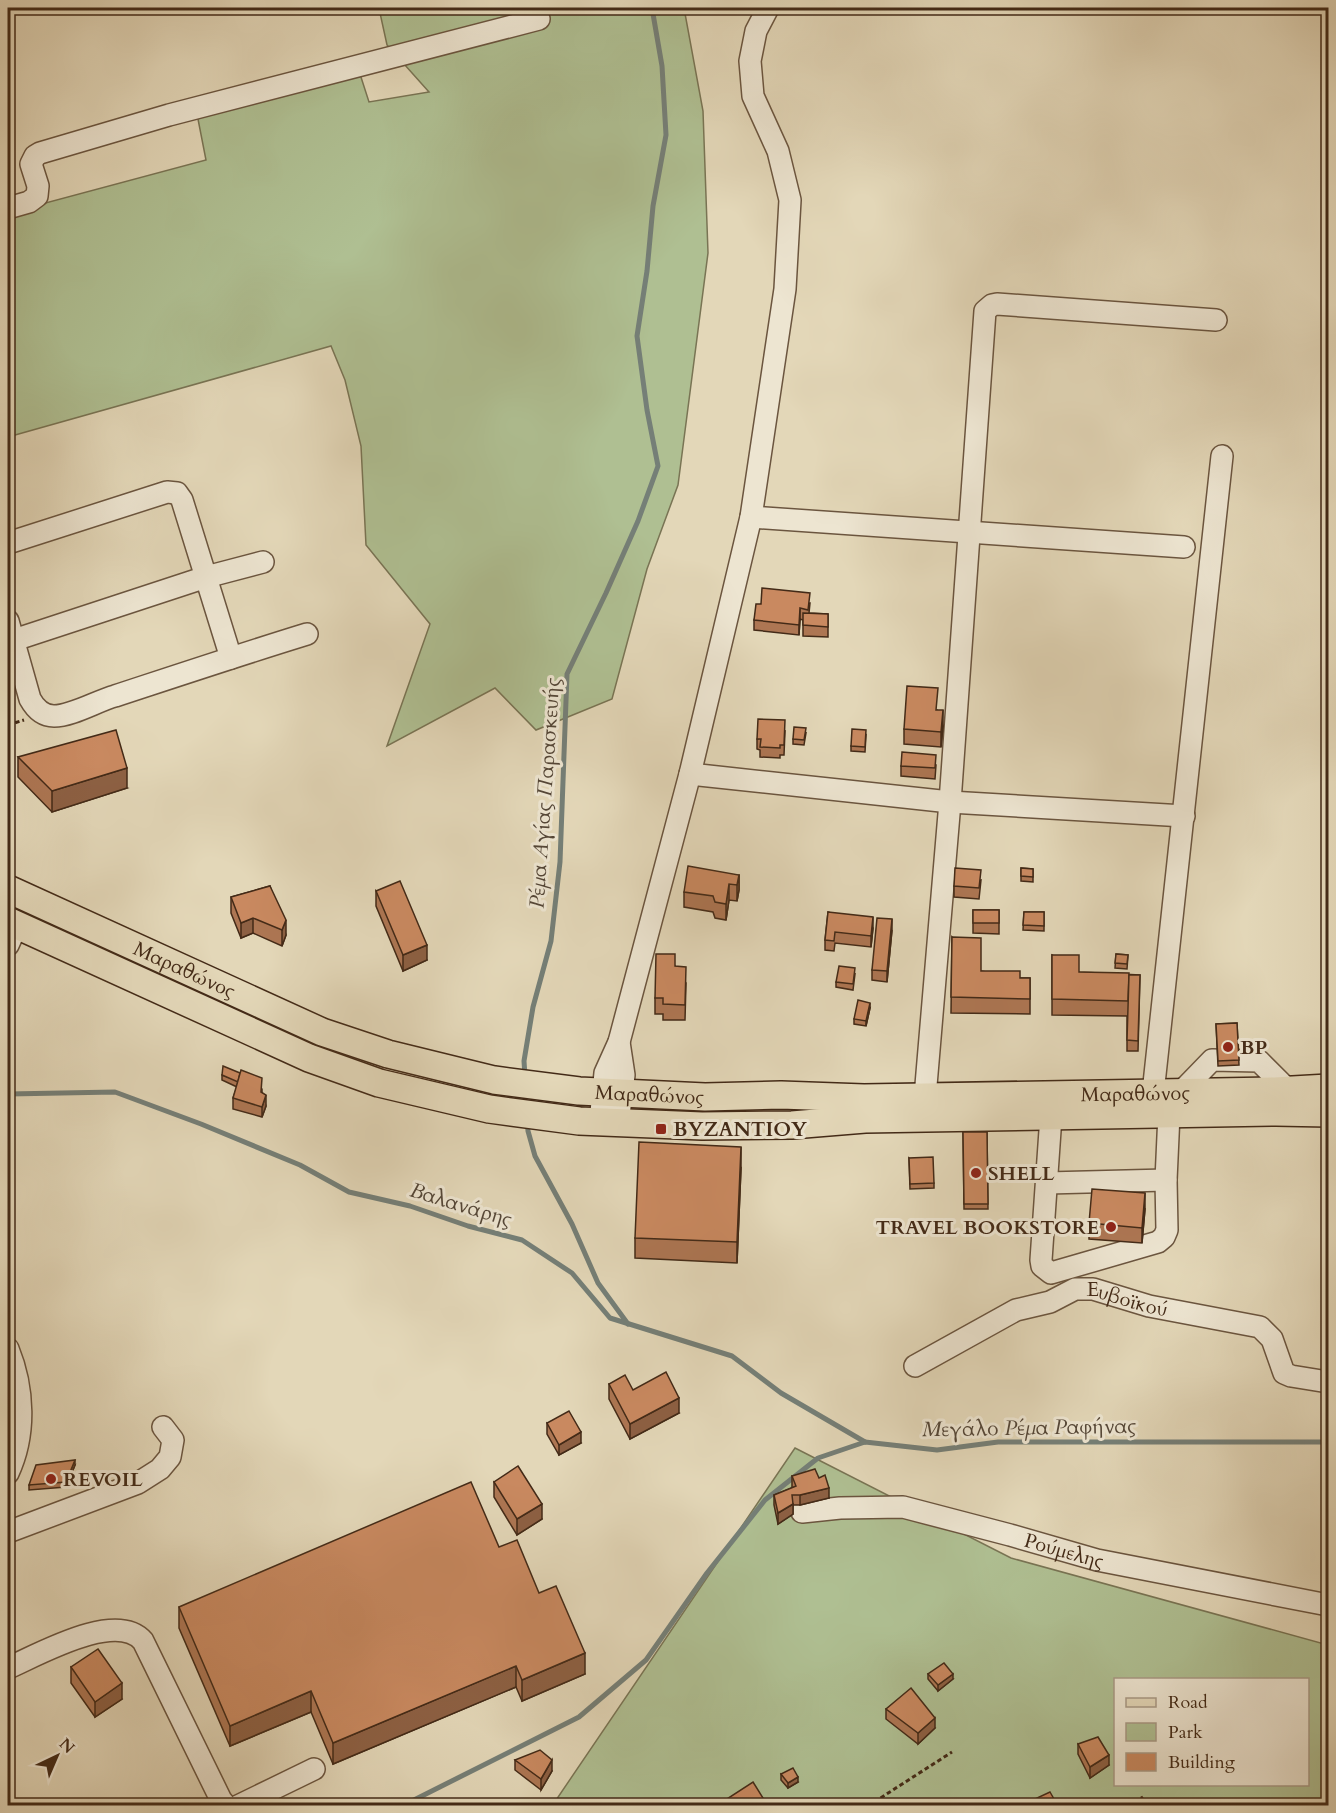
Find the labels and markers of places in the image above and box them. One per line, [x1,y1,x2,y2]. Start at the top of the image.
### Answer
place label: BP [1240,1034,1267,1061]
marker: BP [1221,1040,1235,1054]
place label: ΒΥΖΑΝΤΙΟΥ [673,1116,807,1143]
marker: ΒΥΖΑΝΤΙΟΥ [654,1122,668,1136]
place label: SHELL [988,1160,1055,1187]
marker: SHELL [969,1166,983,1180]
place label: TRAVEL BOOKSTORE [876,1214,1099,1241]
marker: TRAVEL BOOKSTORE [1104,1220,1118,1234]
place label: REVOIL [63,1466,143,1493]
marker: REVOIL [44,1472,58,1486]

